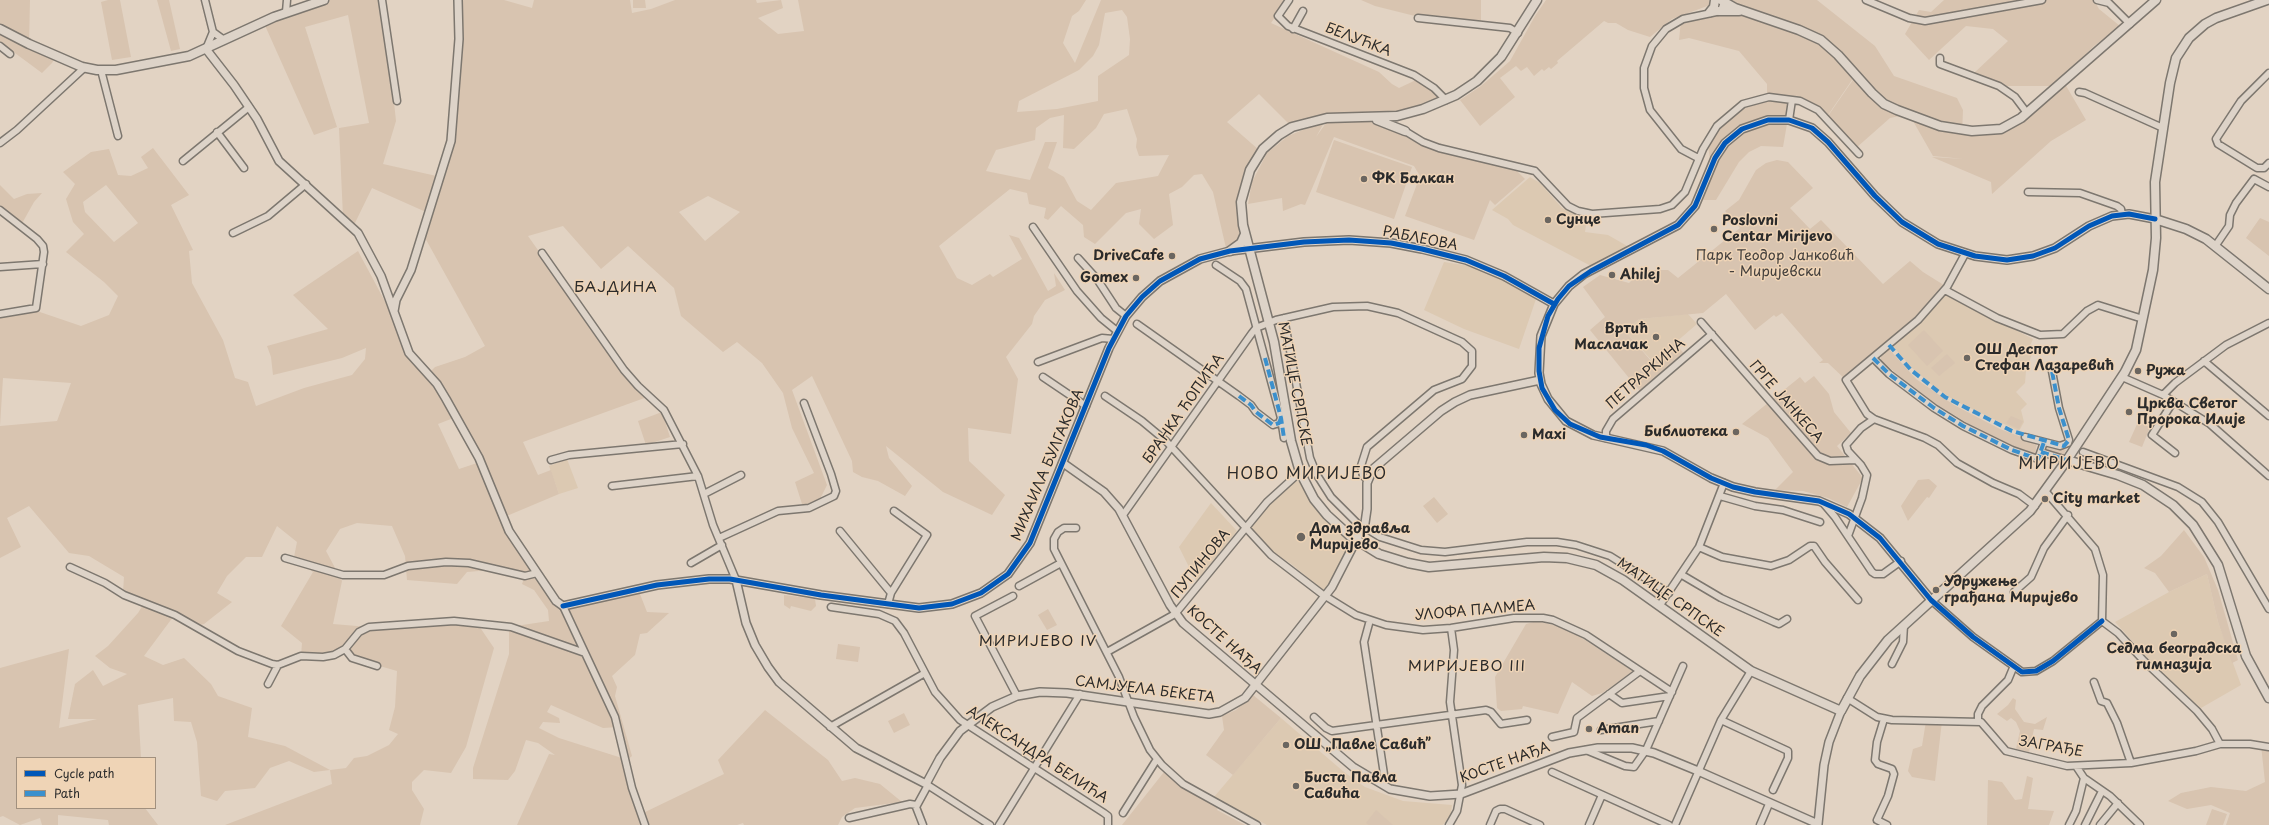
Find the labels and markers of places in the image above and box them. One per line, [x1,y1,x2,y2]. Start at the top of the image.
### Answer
place label: ФК Балкан [1372,171,1454,187]
marker: ФК Балкан [1359,174,1369,184]
place label: Сунце [1556,212,1600,228]
place label: Poslovni Centar Mirijevo [1722,213,1832,246]
marker: Сунце [1543,215,1553,225]
marker: Poslovni Centar Mirijevo [1709,224,1719,234]
place label: DriveCafe [1093,248,1164,264]
marker: DriveCafe [1167,251,1177,261]
place label: Ahilej [1620,267,1660,283]
place label: Gomex [1080,270,1128,286]
marker: Ahilej [1607,270,1617,280]
marker: Gomex [1131,273,1141,283]
place label: Вртић Маслачак [1574,321,1648,354]
marker: Вртић Маслачак [1651,332,1661,342]
place label: ОШ Деспот Стефан Лазаревић [1975,342,2114,374]
marker: ОШ Деспот Стефан Лазаревић [1962,353,1972,363]
place label: Ружа [2146,363,2186,379]
marker: Ружа [2133,366,2143,376]
place label: Црква Светог Пророка Илије [2137,396,2245,428]
marker: Црква Светог Пророка Илије [2124,407,2134,417]
place label: Библиотека [1644,424,1728,440]
place label: Maxi [1532,427,1566,443]
marker: Библиотека [1731,427,1741,437]
marker: Maxi [1519,430,1529,440]
place label: City market [2053,491,2140,507]
marker: City market [2040,494,2050,504]
place label: Дом здравља Миријево [1310,521,1410,554]
marker: Дом здравља Миријево [1295,531,1307,543]
place label: Удружење грађана Миријево [1944,574,2078,606]
marker: Удружење грађана Миријево [1931,585,1941,595]
marker: Седма београдска гимназија [2169,629,2179,639]
place label: Седма београдска гимназија [2107,641,2241,674]
place label: Aman [1597,721,1639,737]
marker: Aman [1584,724,1594,734]
place label: ОШ „Павле Савић” [1294,737,1431,753]
marker: ОШ „Павле Савић” [1281,740,1291,750]
place label: Биста Павла Савића [1304,770,1397,802]
marker: Биста Павла Савића [1291,781,1301,791]

